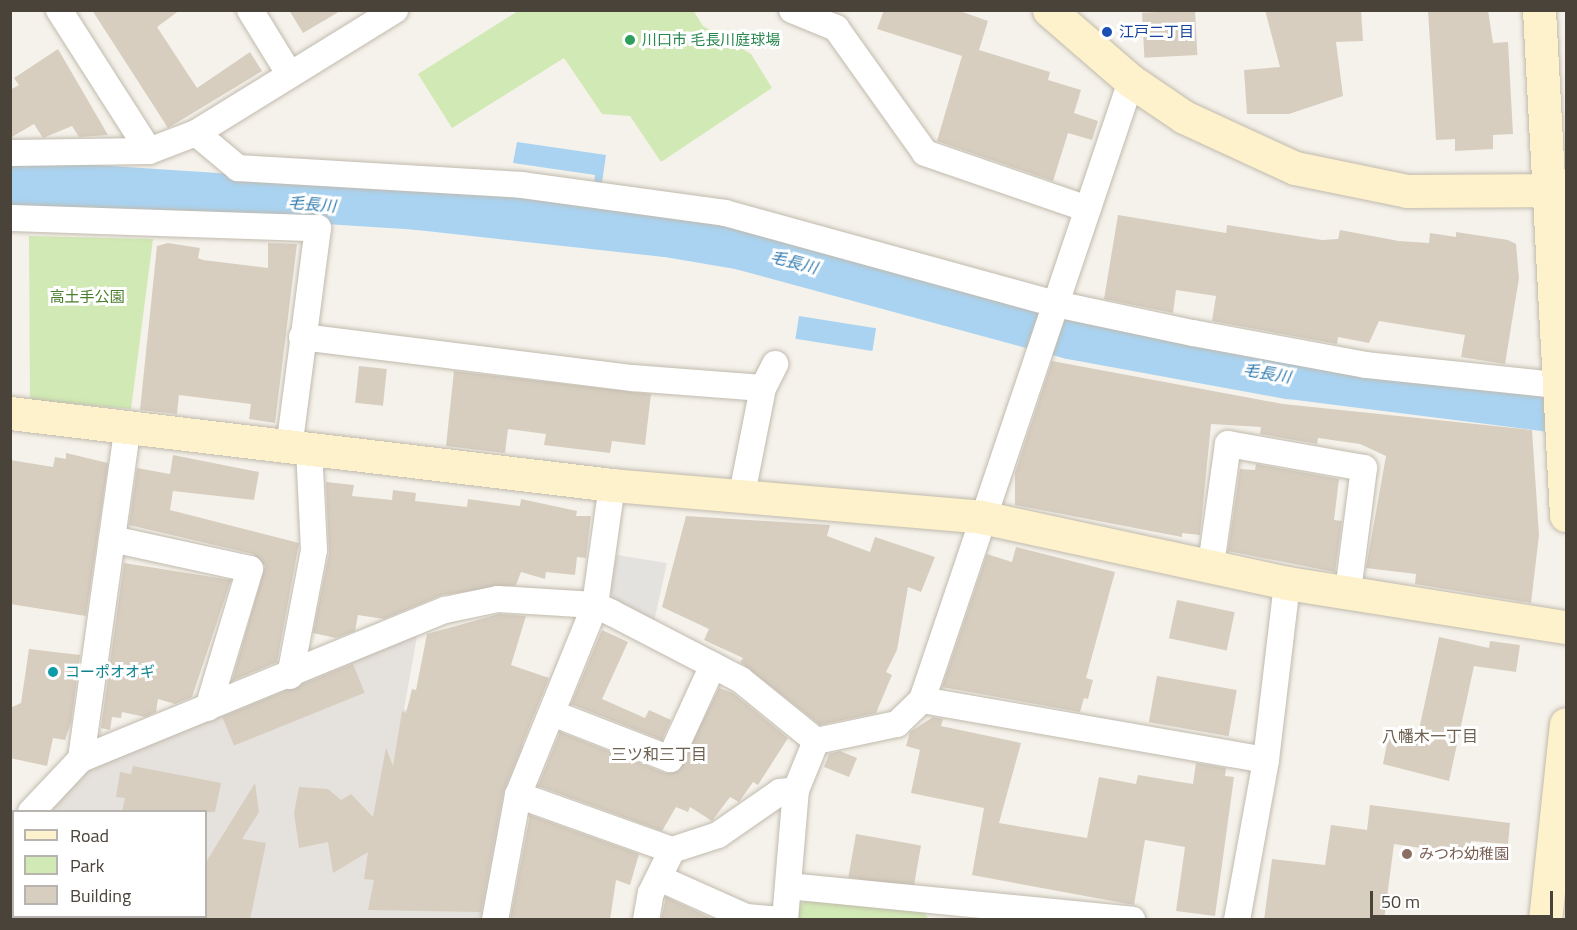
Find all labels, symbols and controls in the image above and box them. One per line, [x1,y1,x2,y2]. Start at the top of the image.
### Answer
place label: 江戸二丁目 [1119,23,1194,41]
marker: 江戸二丁目 [1100,25,1114,39]
place label: 川口市 毛長川庭球場 [642,31,780,49]
marker: 川口市 毛長川庭球場 [623,33,637,47]
water label: 毛長川 [287,192,337,216]
water label: 毛長川 [768,247,820,277]
park label: 高土手公園 [50,288,124,306]
water label: 毛長川 [1242,359,1292,387]
place label: コーポオオギ [65,663,155,681]
marker: コーポオオギ [46,665,60,679]
district label: 八幡木一丁目 [1382,726,1478,746]
district label: 三ツ和三丁目 [611,744,707,764]
legend [12,810,207,918]
text: Road [70,822,109,849]
place label: みつわ幼稚園 [1419,845,1509,863]
marker: みつわ幼稚園 [1400,847,1414,861]
text: Park [70,852,104,879]
scale bar [1373,879,1556,917]
text: Building [70,882,131,909]
text: 50 m [1381,888,1420,915]

